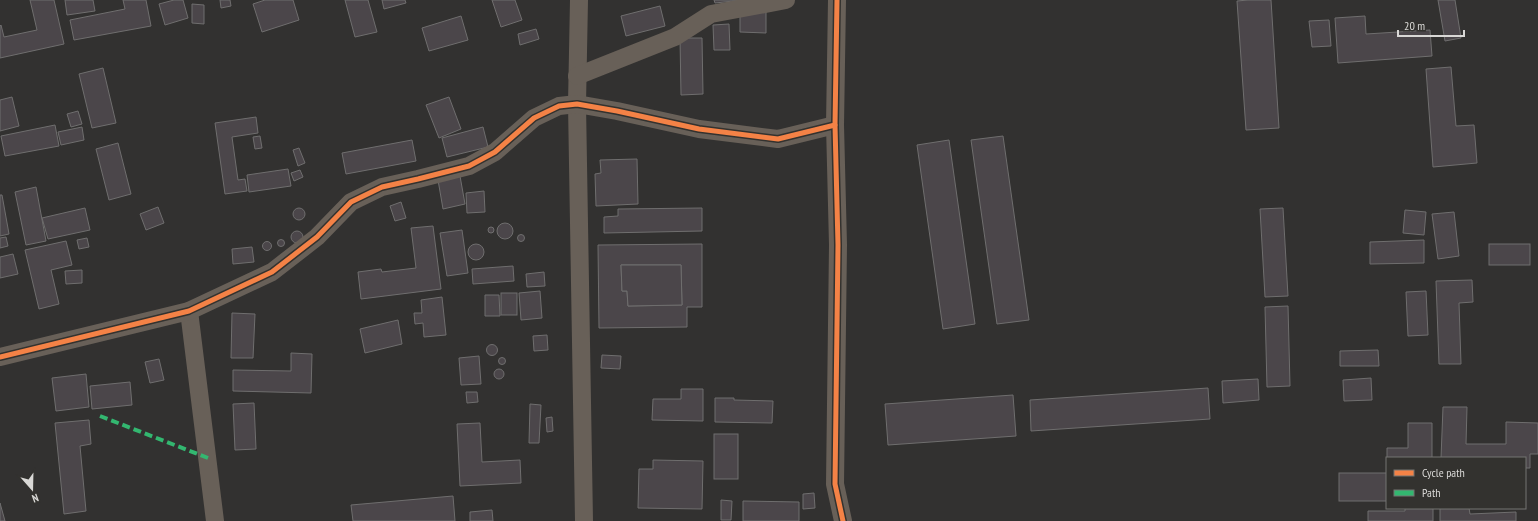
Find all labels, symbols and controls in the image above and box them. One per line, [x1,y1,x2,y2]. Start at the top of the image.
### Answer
scale bar [1398,12,1464,38]
text: 20 m [1404,18,1425,33]
legend [1386,457,1526,509]
text: Cycle path [1422,465,1465,480]
north arrow [12,469,52,509]
text: Path [1422,485,1440,500]
text: N [30,491,41,506]

